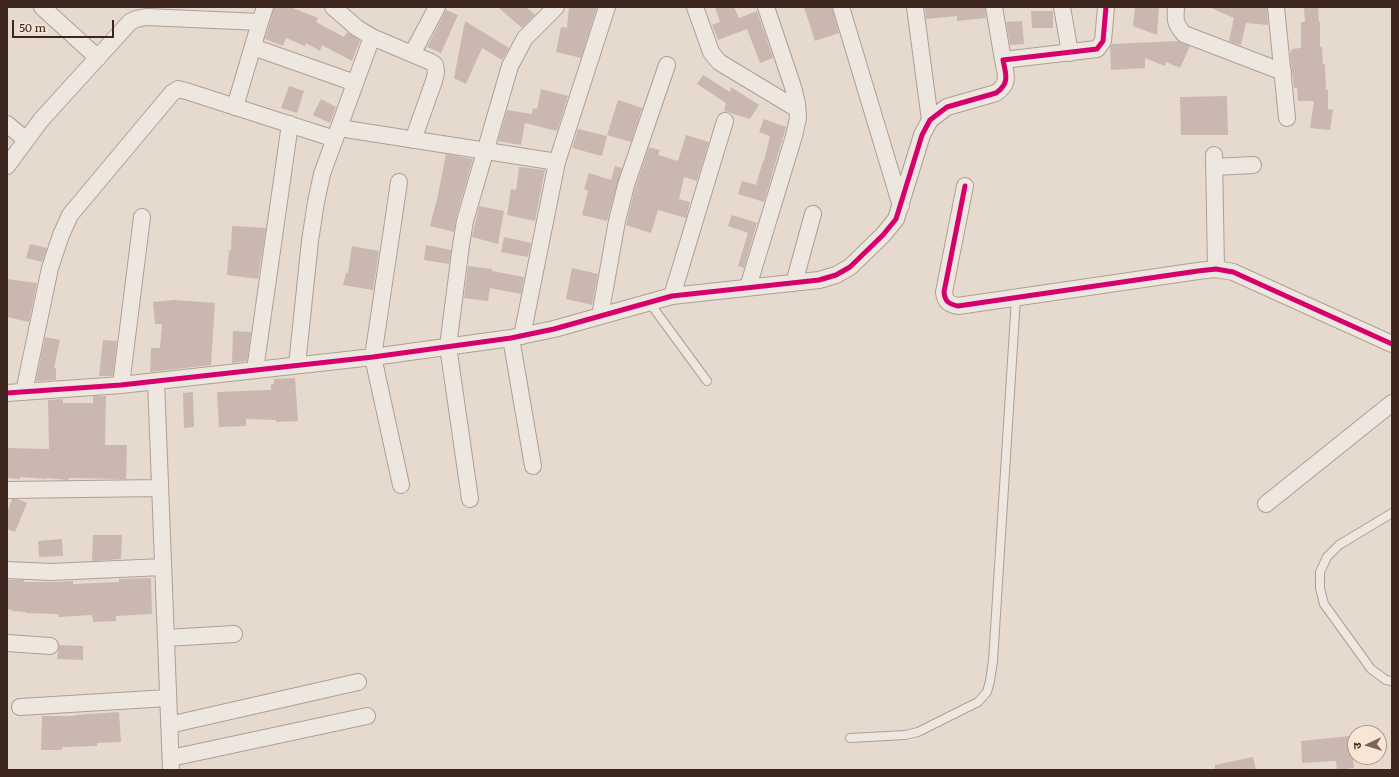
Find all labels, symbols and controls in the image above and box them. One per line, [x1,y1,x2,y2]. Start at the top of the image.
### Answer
scale bar [14,12,116,38]
text: 50 m [19,18,46,36]
north arrow [1347,725,1387,765]
text: उ [1348,742,1364,750]

